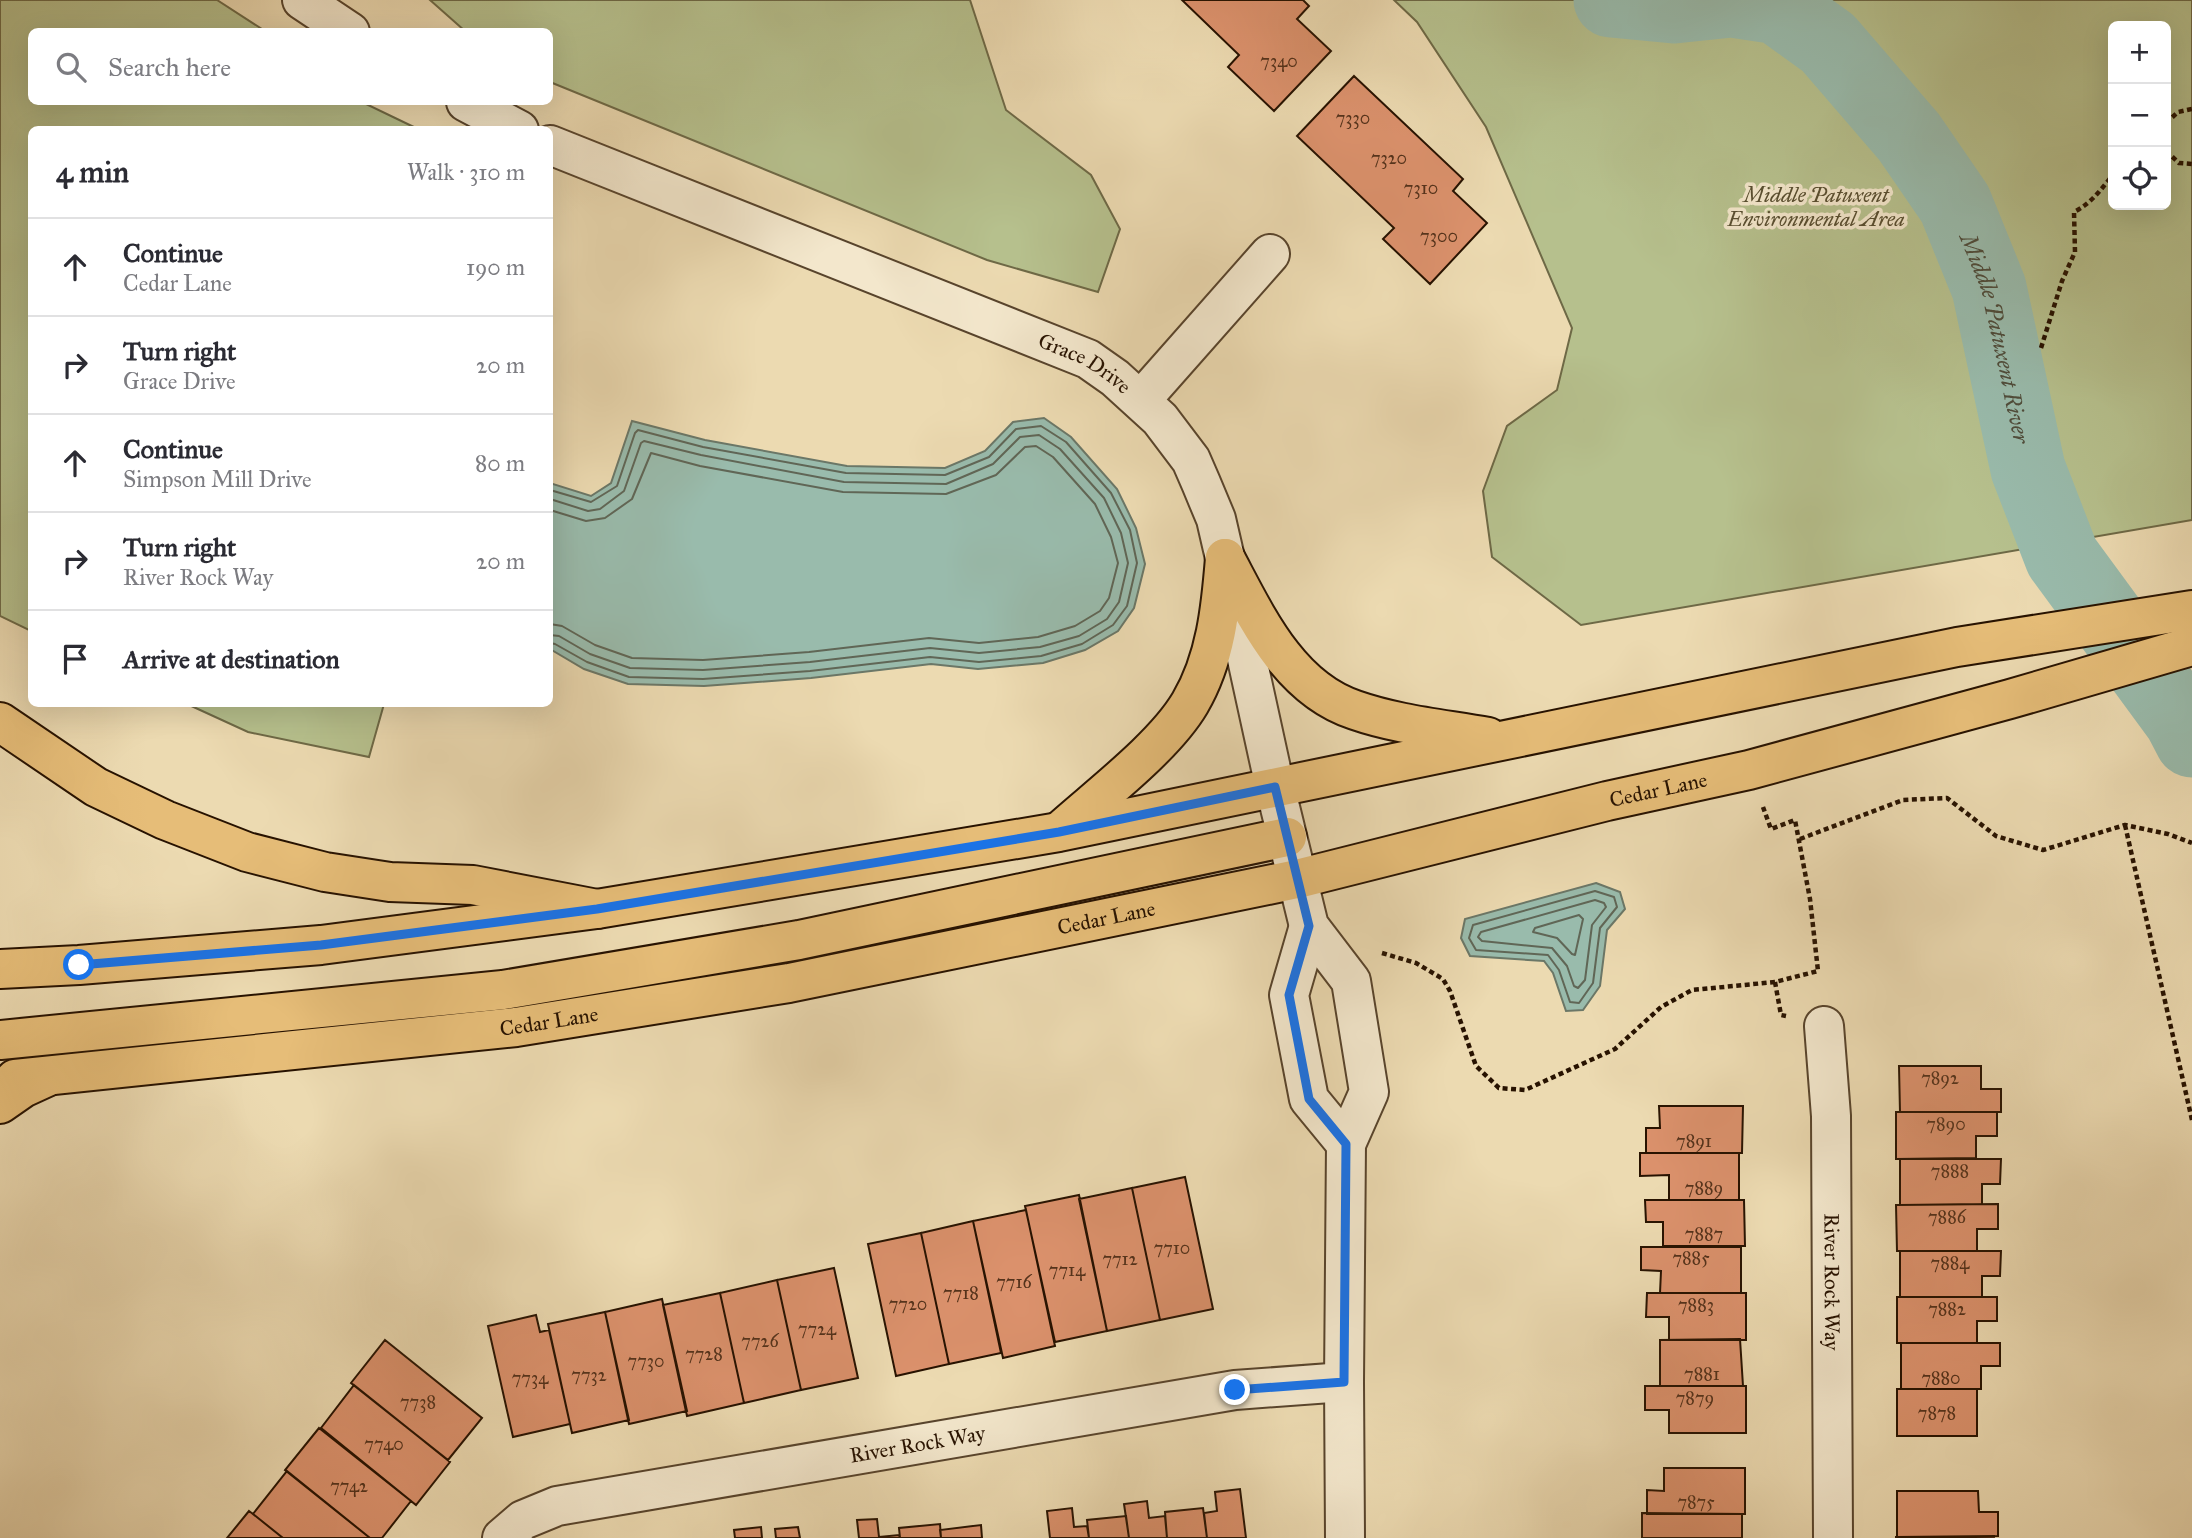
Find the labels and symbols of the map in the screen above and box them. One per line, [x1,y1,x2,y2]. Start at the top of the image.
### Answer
house number: 7340 [1260,50,1298,72]
house number: 7330 [1336,107,1370,129]
house number: 7320 [1371,147,1407,169]
house number: 7310 [1404,177,1438,199]
park label: Middle Patuxent Environmental Area [1726,182,1905,232]
house number: 7300 [1420,225,1458,247]
water label: Middle Patuxent River [1954,227,2036,447]
street label: Grace Drive [1034,328,1137,399]
street label: Cedar Lane [1607,766,1710,813]
street label: Cedar Lane [1055,895,1158,941]
route start [63,949,94,980]
street label: Cedar Lane [498,1001,600,1042]
house number: 7892 [1921,1067,1959,1089]
house number: 7890 [1926,1113,1966,1135]
house number: 7891 [1676,1130,1712,1152]
house number: 7888 [1931,1160,1969,1182]
house number: 7889 [1685,1177,1723,1199]
house number: 7886 [1928,1206,1967,1228]
street label: River Rock Way [1818,1213,1845,1352]
house number: 7887 [1685,1223,1723,1245]
house number: 7710 [1154,1237,1190,1259]
house number: 7885 [1672,1247,1710,1269]
house number: 7712 [1102,1248,1138,1270]
house number: 7884 [1931,1252,1970,1274]
house number: 7714 [1049,1259,1086,1281]
house number: 7716 [996,1271,1033,1293]
house number: 7718 [943,1282,979,1304]
house number: 7720 [889,1293,927,1315]
house number: 7883 [1678,1294,1714,1316]
house number: 7882 [1928,1298,1966,1320]
house number: 7724 [798,1318,837,1340]
house number: 7726 [741,1330,779,1352]
house number: 7728 [685,1343,723,1365]
house number: 7730 [628,1350,664,1372]
house number: 7881 [1684,1363,1720,1385]
house number: 7732 [571,1364,607,1386]
house number: 7734 [512,1367,549,1389]
house number: 7880 [1921,1367,1961,1389]
route end [1219,1374,1250,1405]
house number: 7879 [1676,1387,1714,1409]
house number: 7738 [400,1391,436,1413]
house number: 7878 [1918,1402,1956,1424]
street label: River Rock Way [848,1420,988,1469]
house number: 7740 [364,1433,404,1455]
house number: 7742 [330,1475,368,1497]
house number: 7875 [1677,1491,1715,1513]

